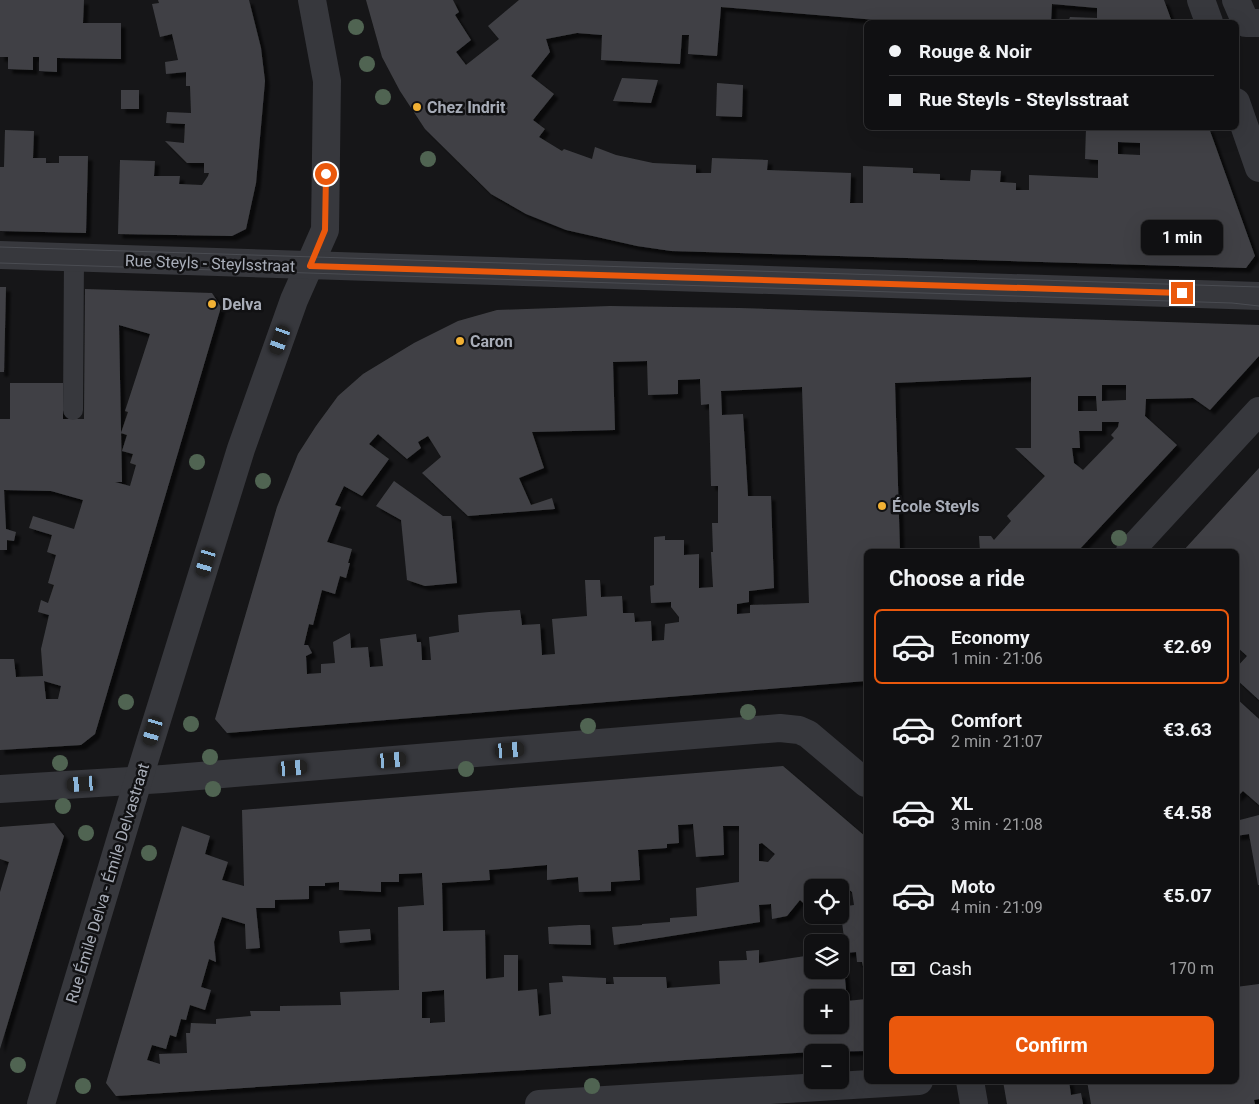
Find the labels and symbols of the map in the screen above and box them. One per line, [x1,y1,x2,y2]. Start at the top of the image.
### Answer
place label: Chez Indrit [427,98,506,117]
marker: Chez Indrit [411,101,423,113]
route start [315,163,337,185]
callout: 1 min [1141,220,1223,256]
street label: Rue Steyls - Steylsstraat [124,251,295,276]
route end [1171,282,1193,304]
place label: Delva [222,295,262,314]
marker: Delva [206,298,218,310]
car [267,323,292,357]
place label: Caron [470,332,513,351]
marker: Caron [454,335,466,347]
place label: École Steyls [892,497,979,516]
marker: École Steyls [876,500,888,512]
car [194,545,217,579]
car [141,714,164,748]
car [494,741,525,759]
car [376,751,407,769]
car [277,759,308,777]
street label: Rue Émile Delva - Émile Delvastraat [62,761,153,1005]
car [66,775,97,793]

